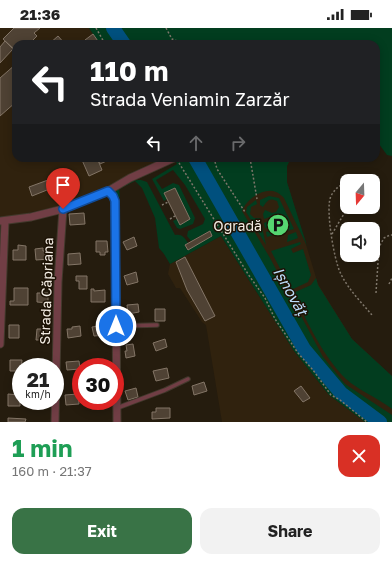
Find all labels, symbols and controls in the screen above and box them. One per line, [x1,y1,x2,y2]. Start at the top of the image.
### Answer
text: 21:36 [20,5,60,23]
text: 110 m [90,54,169,87]
icon: left [24,56,76,108]
text: Strada Veniamin Zarzăr [90,88,289,110]
icon: left [143,132,165,154]
icon: ahead [185,132,207,154]
icon: right [227,132,249,154]
pin [46,168,80,209]
icon: arrive [52,174,74,196]
north arrow [340,174,380,214]
map controls [340,174,380,262]
parking icon: Ogradă [265,212,291,238]
place label: Ogradă [213,217,262,234]
button: sound [340,222,380,262]
street label: Strada Căpriana [36,237,56,345]
water label: Ișnovăț [269,264,313,321]
position arrow [95,305,137,347]
speed limit sign: 30 [72,358,124,410]
text: 21 [27,367,49,391]
text: km/h [25,388,51,400]
text: 1 min [12,433,72,462]
button: close [338,435,380,477]
text: 160 m · 21:37 [12,463,92,479]
button: Exit [12,508,192,554]
button: Share [200,508,380,554]

